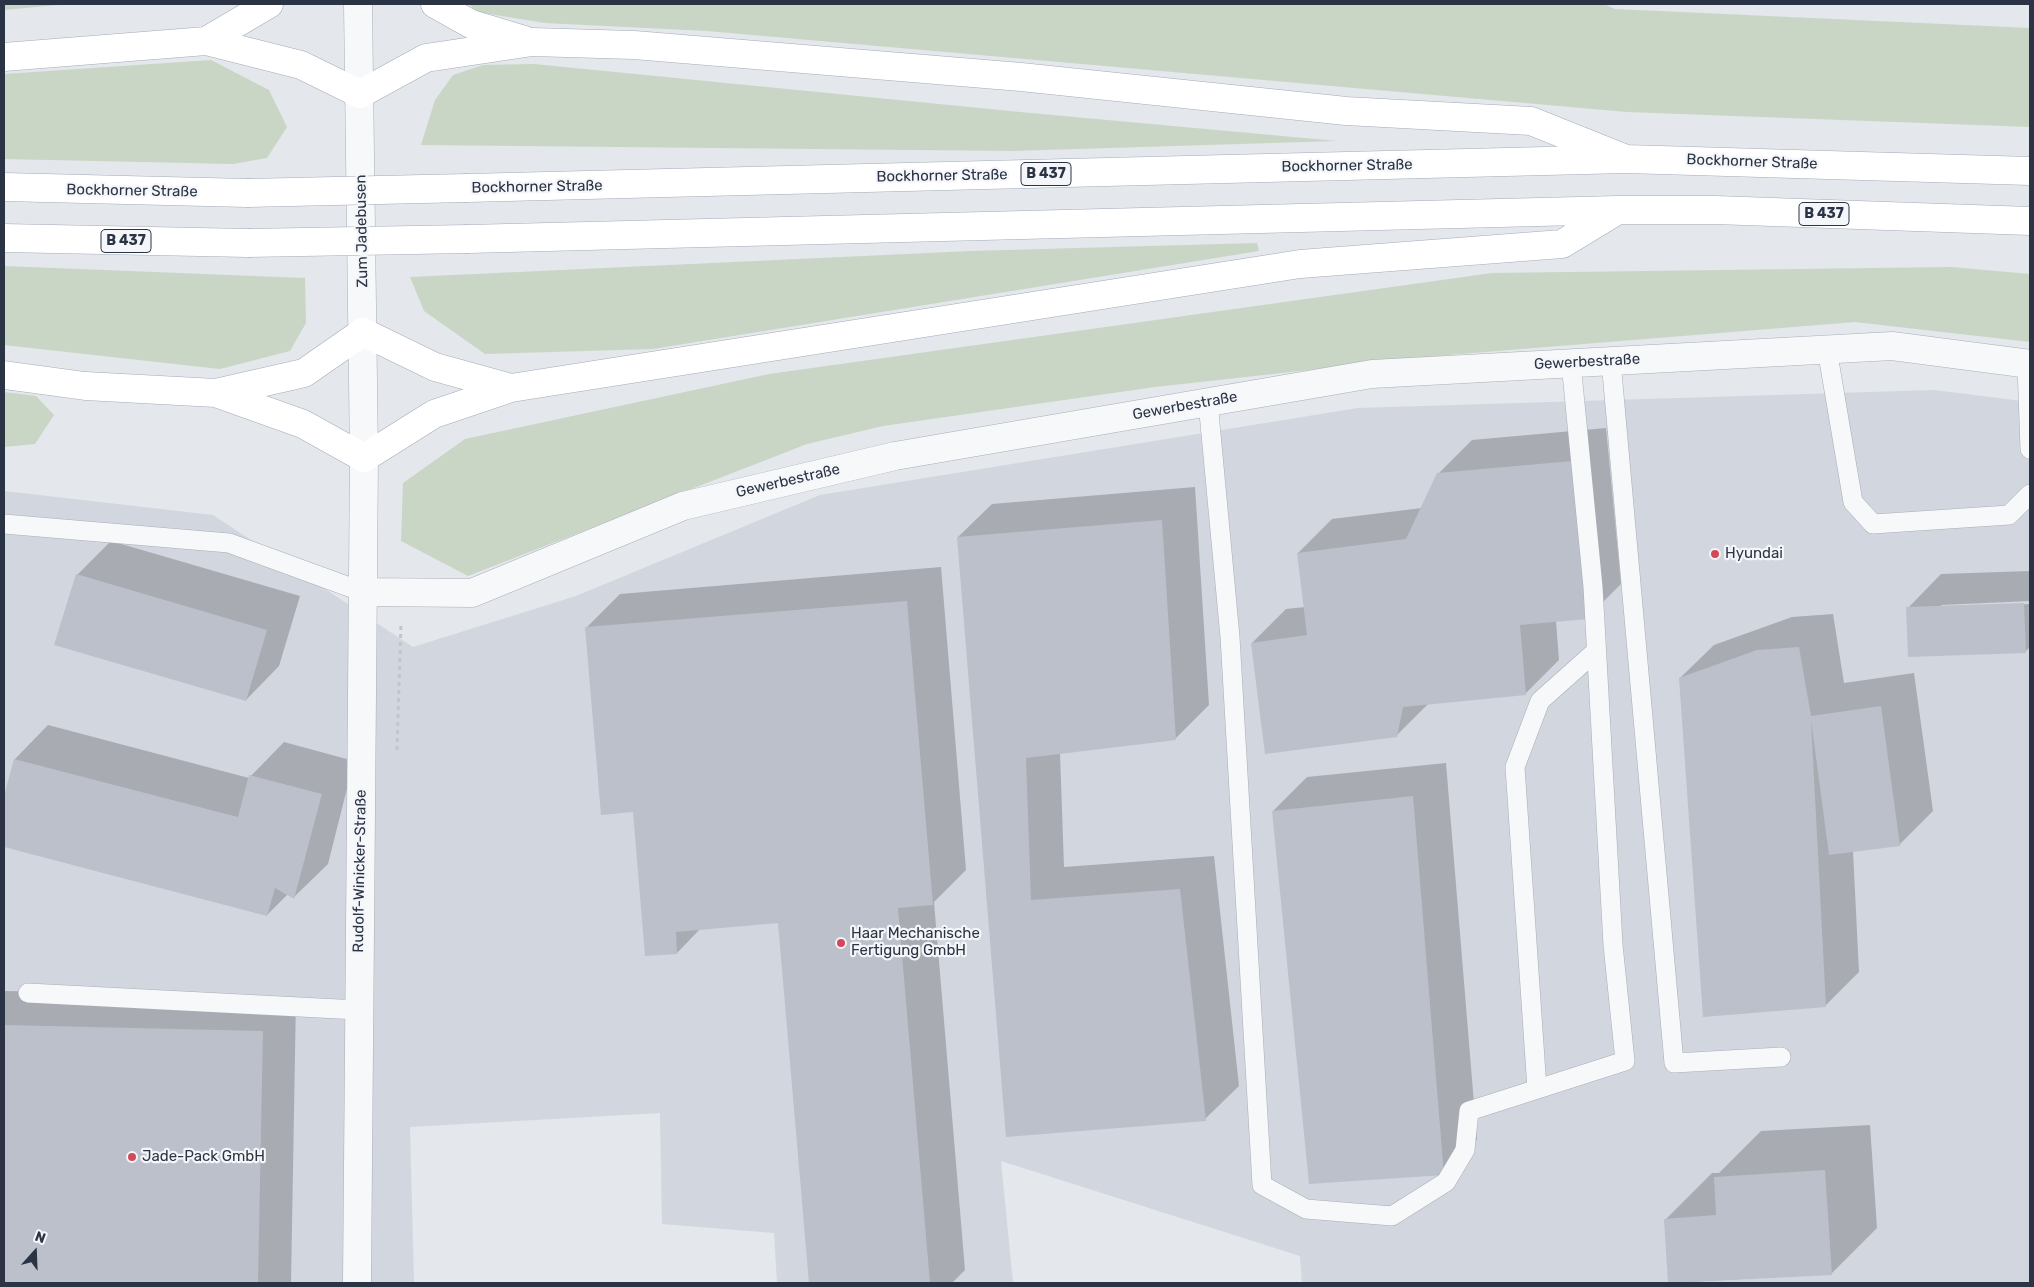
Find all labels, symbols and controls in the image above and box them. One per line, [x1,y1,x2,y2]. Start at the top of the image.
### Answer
street label: Bockhorner Straße [1686,151,1818,173]
street label: Bockhorner Straße [1281,156,1413,176]
road number: B 437 [1021,162,1071,185]
street label: Bockhorner Straße [876,166,1008,186]
street label: Zum Jadebusen [352,174,372,288]
street label: Bockhorner Straße [471,177,603,197]
street label: Bockhorner Straße [66,181,198,201]
road number: B 437 [1799,202,1849,225]
road number: B 437 [101,230,151,252]
street label: Gewerbestraße [1533,350,1641,374]
street label: Gewerbestraße [1131,388,1239,424]
street label: Gewerbestraße [734,460,842,502]
place label: Hyundai [1725,545,1783,563]
marker: Hyundai [1709,548,1721,560]
street label: Rudolf-Winicker-Straße [350,789,370,953]
place label: Haar Mechanische Fertigung GmbH [851,925,980,960]
marker: Haar Mechanische Fertigung GmbH [835,937,847,949]
place label: Jade-Pack GmbH [142,1148,265,1166]
marker: Jade-Pack GmbH [126,1151,138,1163]
north arrow [10,1227,60,1277]
text: N [33,1228,48,1247]

